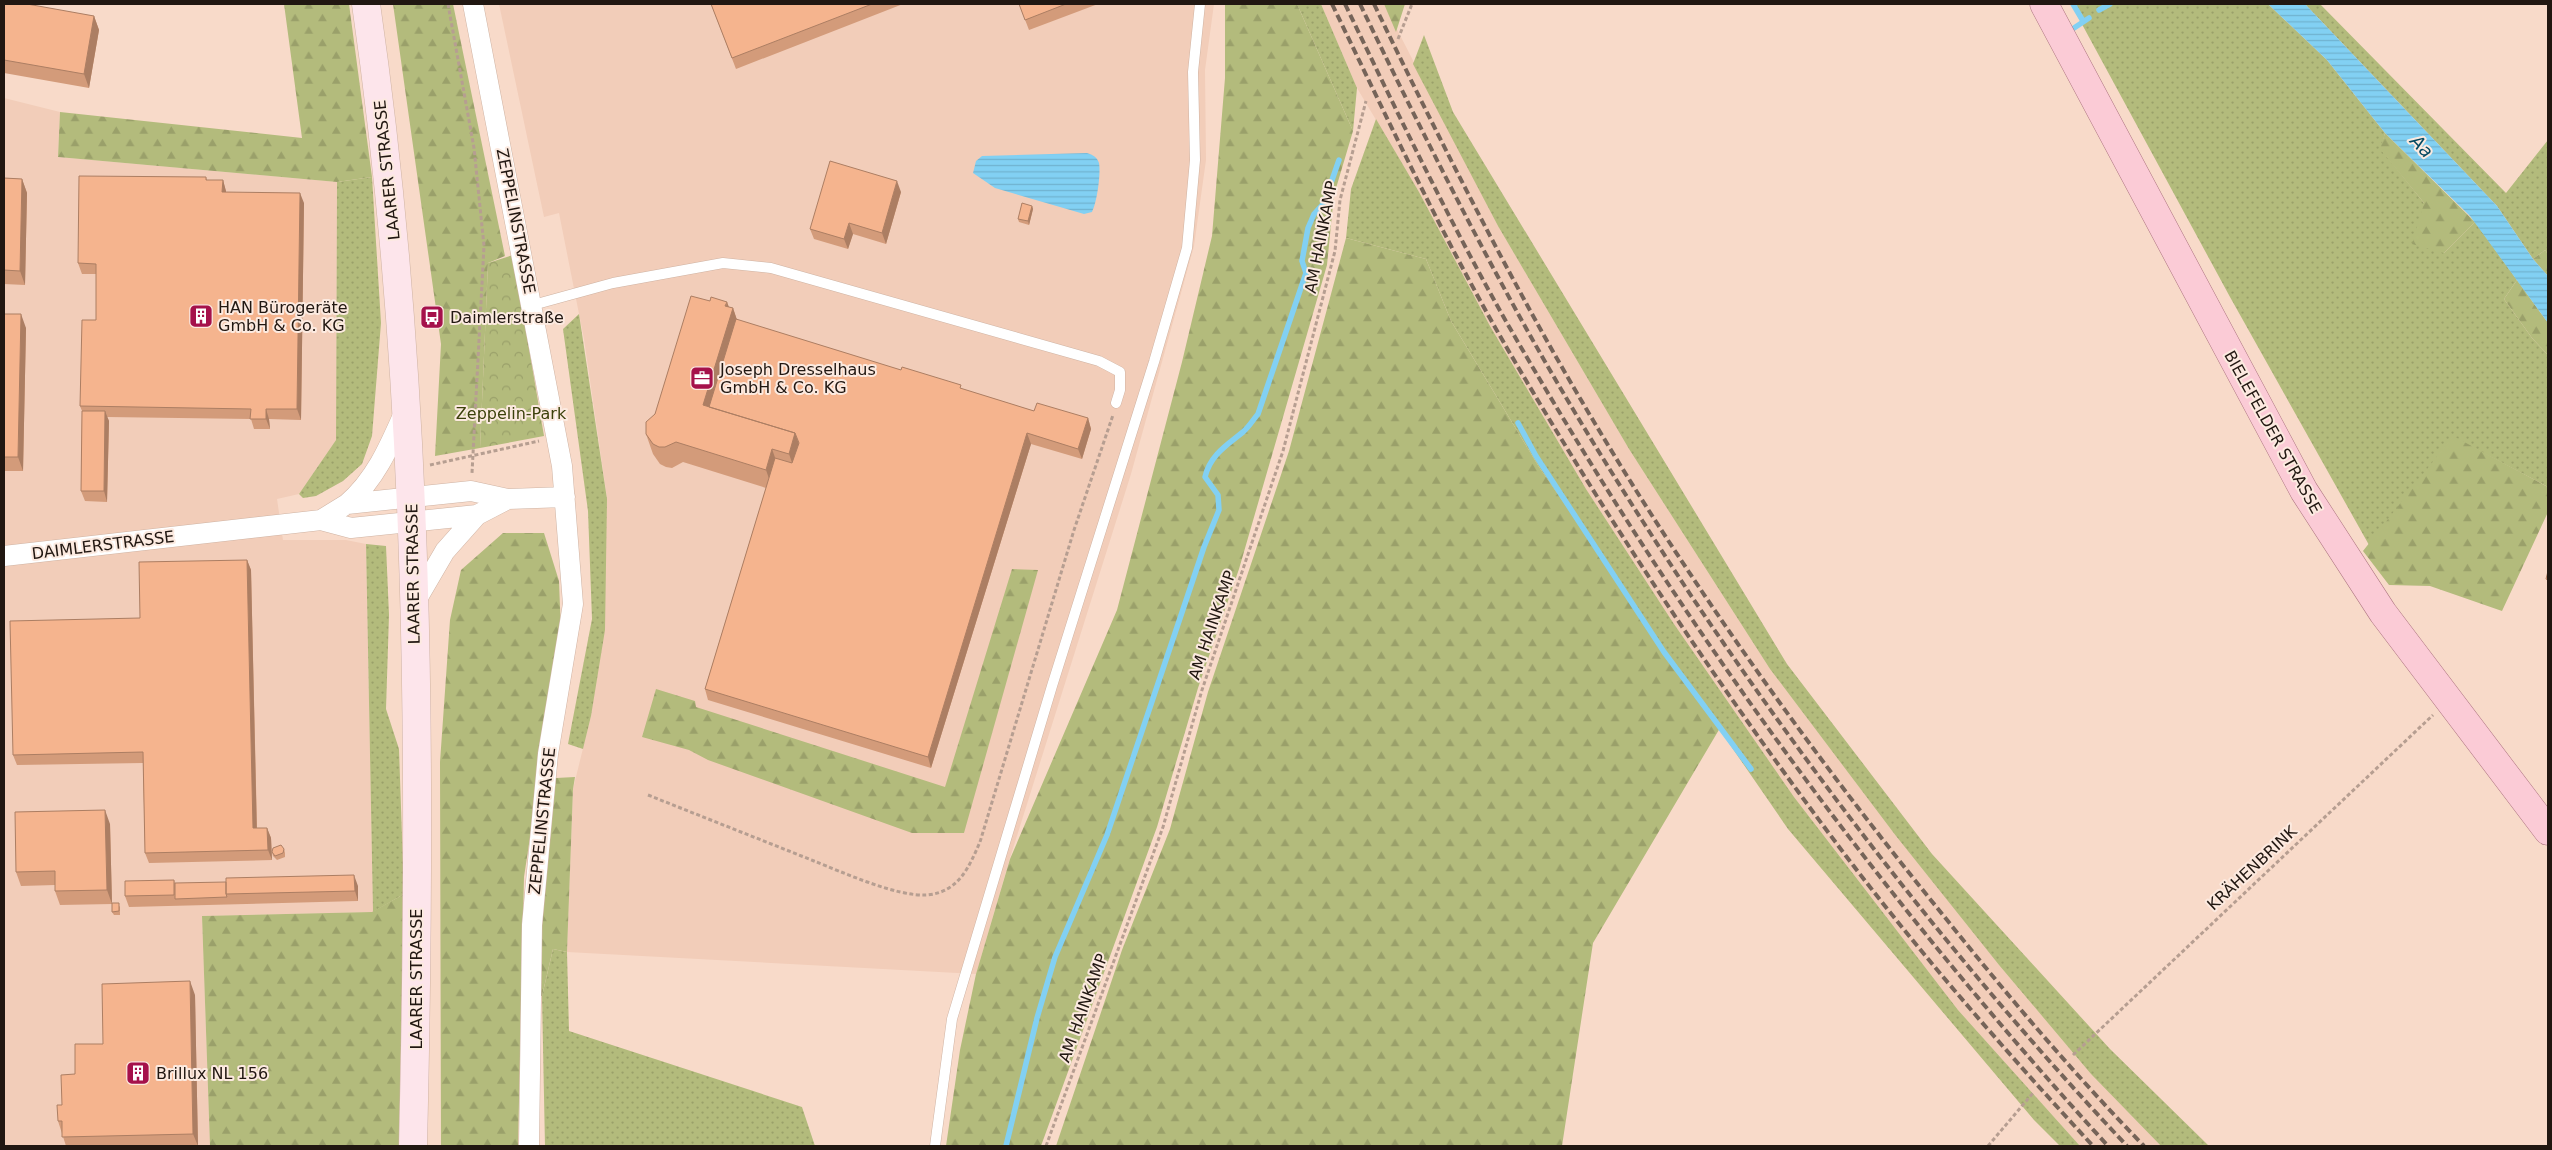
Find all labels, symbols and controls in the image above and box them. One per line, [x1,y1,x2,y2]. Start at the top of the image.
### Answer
street label: LAARER STRASSE [370,99,404,241]
water label: Aa [2406,130,2438,162]
street label: ZEPPELINSTRASSE [493,147,539,295]
street label: AM HAINKAMP [1301,179,1341,295]
place label: HAN Bürogeräte GmbH & Co. KG [218,298,348,335]
building icon: HAN Bürogeräte GmbH & Co. KG [188,303,214,329]
bus stop icon: Daimlerstraße [419,304,445,330]
place label: Daimlerstraße [450,308,564,327]
street label: BIELEFELDER STRASSE [2220,347,2326,517]
place label: Joseph Dresselhaus GmbH & Co. KG [719,360,876,397]
office icon: Joseph Dresselhaus GmbH & Co. KG [689,365,715,391]
park label: Zeppelin-Park [456,404,567,423]
street label: LAARER STRASSE [402,503,424,645]
street label: DAIMLERSTRASSE [31,527,175,563]
street label: AM HAINKAMP [1184,568,1240,682]
street label: ZEPPELINSTRASSE [525,746,559,896]
street label: KRÄHENBRINK [2203,821,2301,914]
street label: LAARER STRASSE [407,909,426,1049]
street label: AM HAINKAMP [1055,951,1112,1065]
building icon: Brillux NL 156 [125,1060,151,1086]
place label: Brillux NL 156 [156,1064,268,1083]

